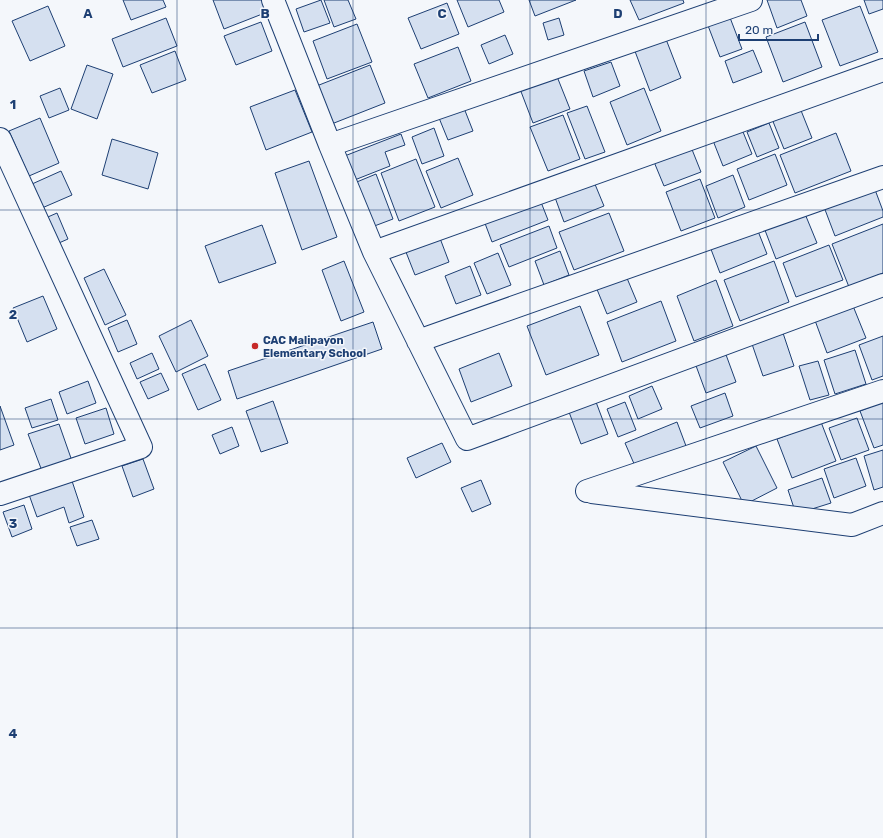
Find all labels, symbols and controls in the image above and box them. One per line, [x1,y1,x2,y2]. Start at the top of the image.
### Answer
text: A [83,6,93,21]
text: B [260,6,270,21]
text: C [437,6,447,21]
text: D [613,6,623,21]
scale bar [739,16,818,42]
text: 20 m [745,23,773,37]
text: 1 [10,97,16,112]
text: 2 [9,307,17,322]
place label: CAC Malipayon Elementary School [263,334,366,360]
marker: CAC Malipayon Elementary School [250,341,260,351]
text: 3 [9,516,18,531]
text: 4 [9,726,18,741]

